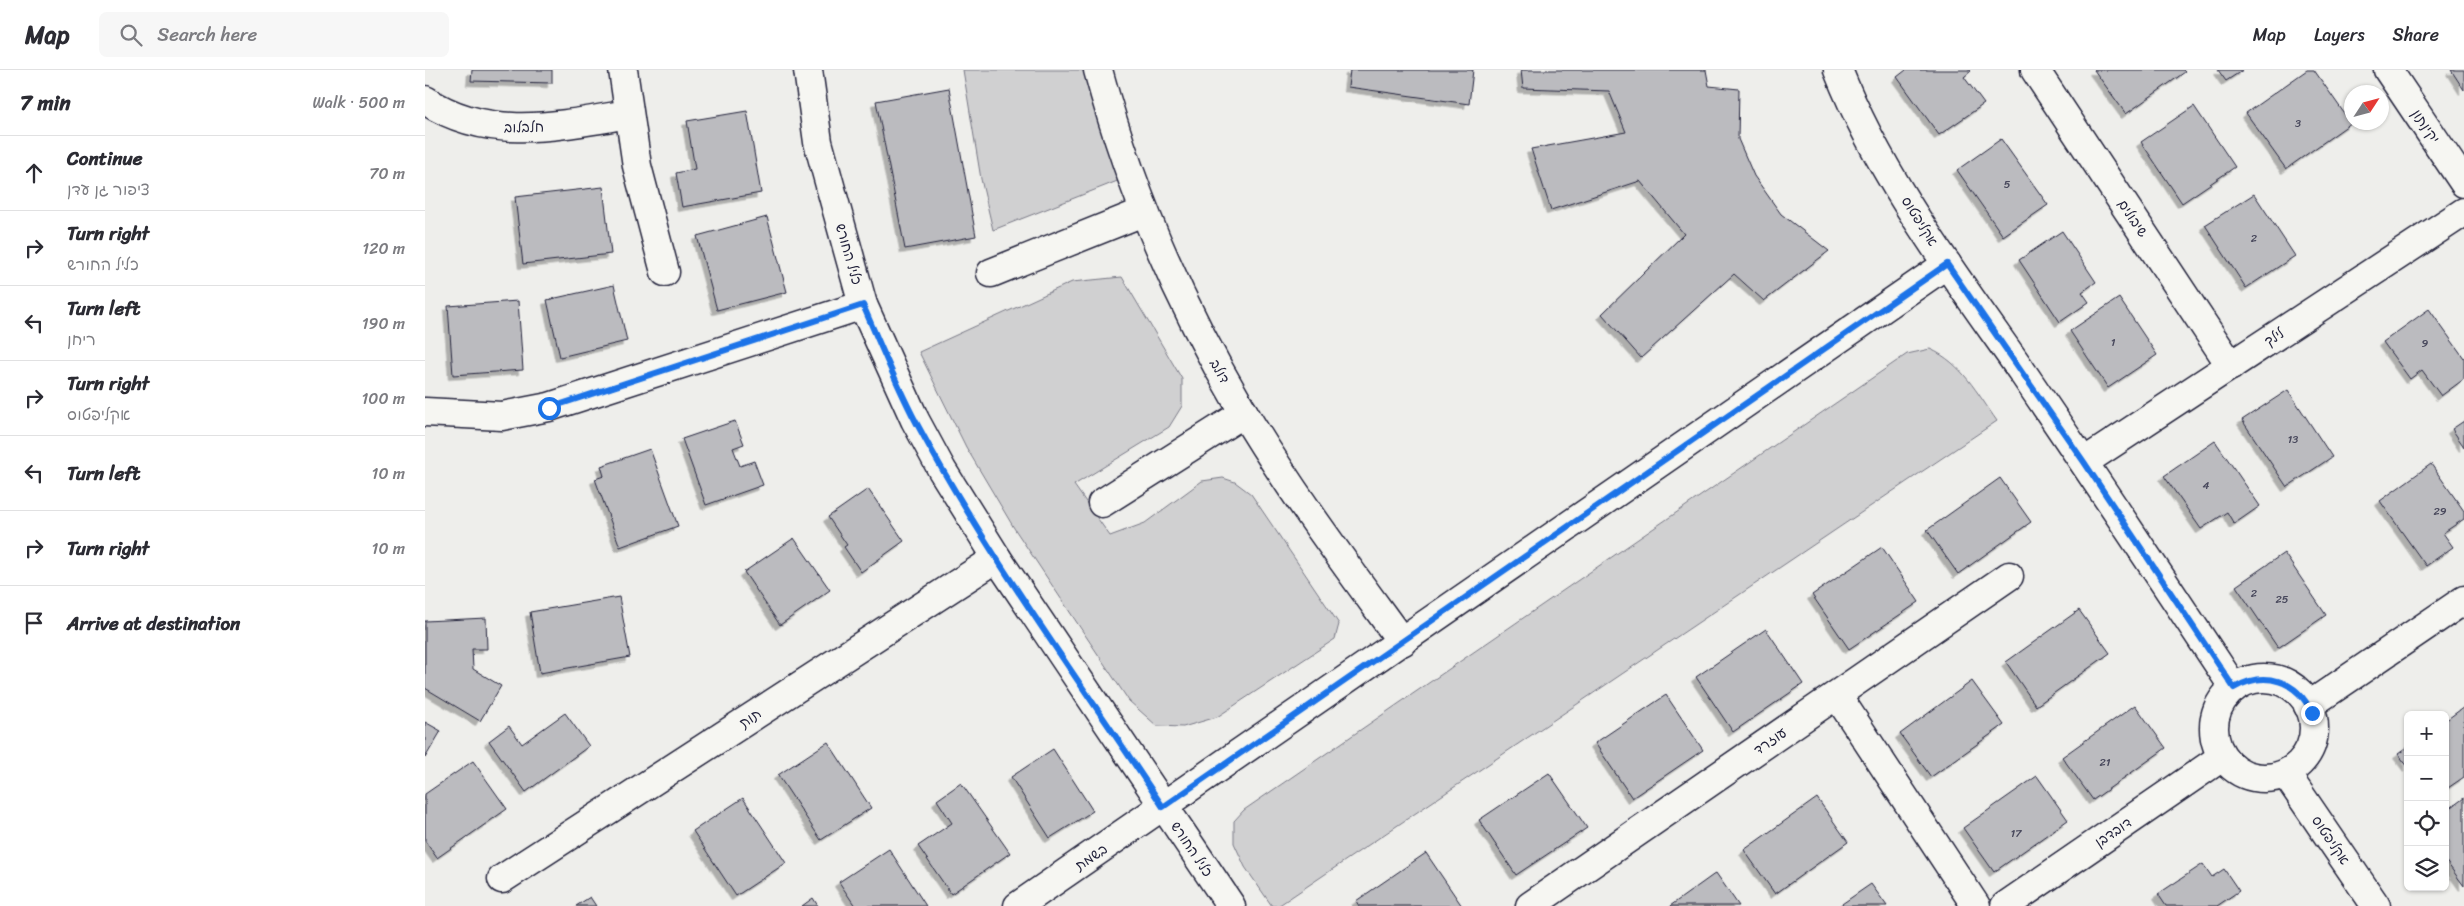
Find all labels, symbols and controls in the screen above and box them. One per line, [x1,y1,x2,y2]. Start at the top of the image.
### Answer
search box [99,12,449,57]
text: Map [25,14,69,56]
text: Search here [157,18,257,51]
text: Map [2253,19,2286,51]
text: Layers [2314,19,2365,51]
text: Share [2393,19,2439,51]
icon: search [117,21,145,49]
text: 7 min [20,84,71,122]
north arrow [2344,85,2389,130]
text: Walk · 500 m [313,88,405,117]
street label: יקינתון [2405,104,2446,149]
house number: 3 [2295,114,2301,133]
street label: חלבלוב [504,115,544,140]
text: Continue [67,142,143,175]
icon: ahead [20,159,48,187]
text: 70 m [369,159,405,188]
text: ציפור גן עדן [67,175,150,204]
house number: 5 [2004,175,2011,194]
street label: אקליפטוס [1894,191,1945,251]
street label: שיבולים [2111,194,2155,243]
text: Turn right [67,217,149,250]
street label: כליל החורש [828,221,869,288]
house number: 2 [2251,229,2258,248]
icon: right [20,234,48,262]
text: 120 m [362,234,405,263]
text: כליל החורש [67,250,139,279]
text: Turn left [67,292,140,325]
icon: left [20,309,48,337]
text: 190 m [362,309,405,338]
street label: לילך [2259,321,2290,353]
text: ריחן [67,325,96,354]
house number: 1 [2111,333,2116,352]
house number: 9 [2422,334,2429,353]
street label: דולב [1203,354,1237,389]
text: Turn right [67,367,149,400]
icon: right [20,384,48,412]
text: 100 m [361,384,405,413]
route start [538,397,561,420]
text: אקליפטוס [67,400,130,429]
house number: 13 [2288,430,2298,449]
text: Turn left [67,457,140,490]
icon: left [20,459,48,487]
text: 10 m [372,459,405,488]
house number: 4 [2203,476,2210,495]
house number: 29 [2433,502,2447,521]
text: Turn right [67,532,149,565]
icon: right [20,534,48,562]
text: 10 m [372,534,405,563]
house number: 2 [2251,584,2258,603]
house number: 25 [2275,590,2289,609]
text: Arrive at destination [67,607,240,640]
icon: arrive [20,609,48,637]
street label: תות [734,702,767,735]
route end [2301,702,2324,725]
map controls [2404,711,2449,891]
button: + [2404,711,2449,756]
street label: עוזרד [1748,721,1792,762]
house number: 21 [2099,753,2111,772]
button: − [2404,756,2449,801]
button: locate [2404,801,2449,846]
street label: אקליפטוס [2305,810,2356,870]
street label: דובדבן [2089,811,2137,854]
street label: כליל החורש [1164,816,1219,882]
house number: 17 [2011,824,2022,843]
street label: בשמת [1069,837,1113,878]
button: layers [2404,846,2449,891]

